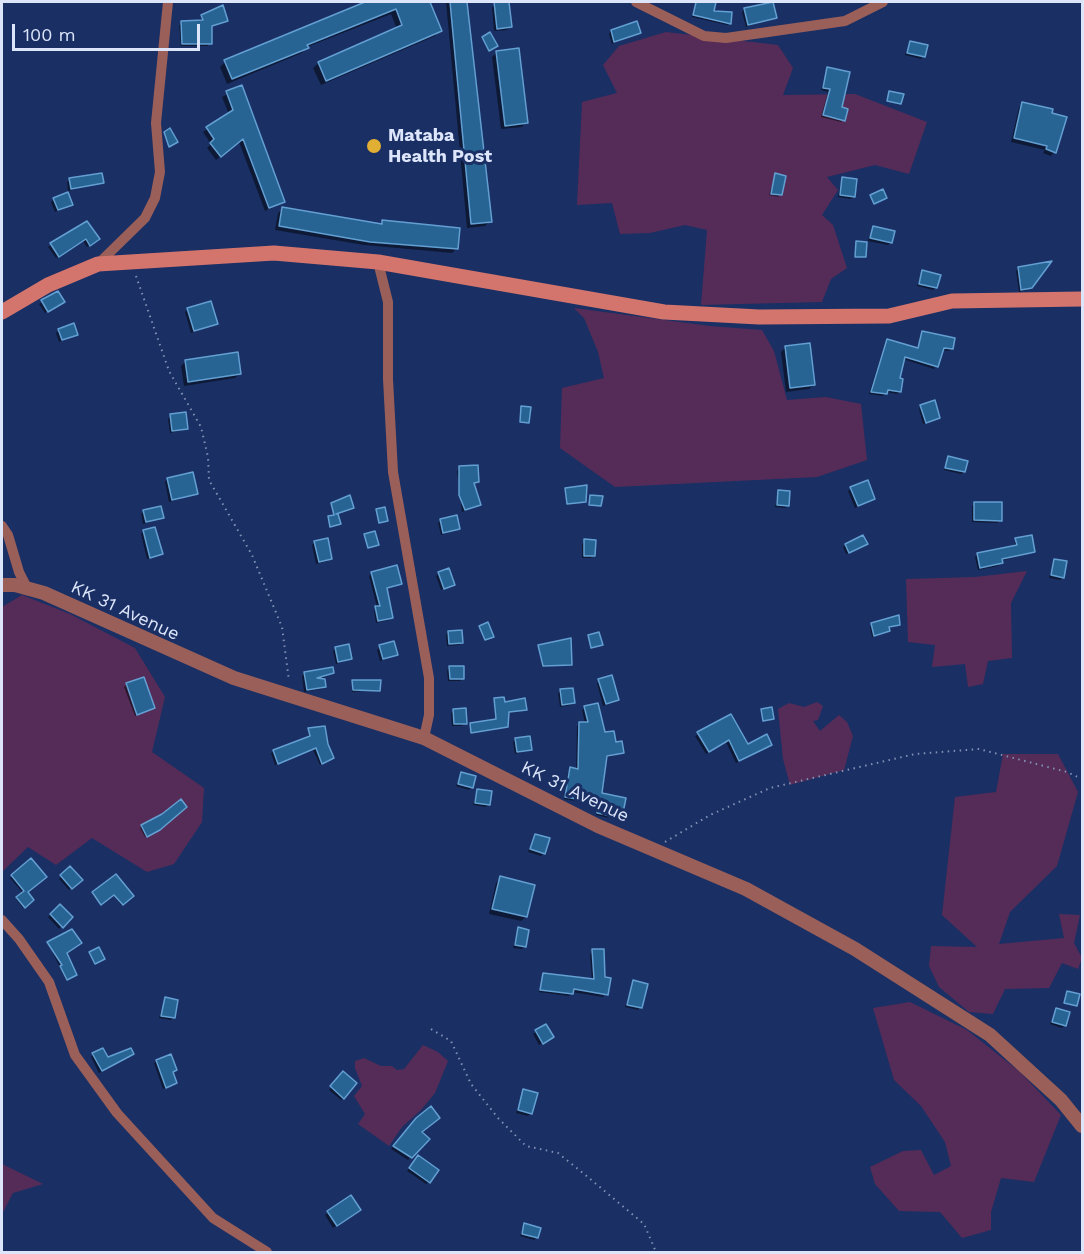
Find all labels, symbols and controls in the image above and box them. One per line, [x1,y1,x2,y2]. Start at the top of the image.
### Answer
scale bar [15,12,202,50]
text: 100 m [23,24,76,45]
place label: Mataba Health Post [388,125,492,168]
marker: Mataba Health Post [365,137,383,155]
street label: KK 31 Avenue [67,576,183,646]
street label: KK 31 Avenue [518,757,632,827]

